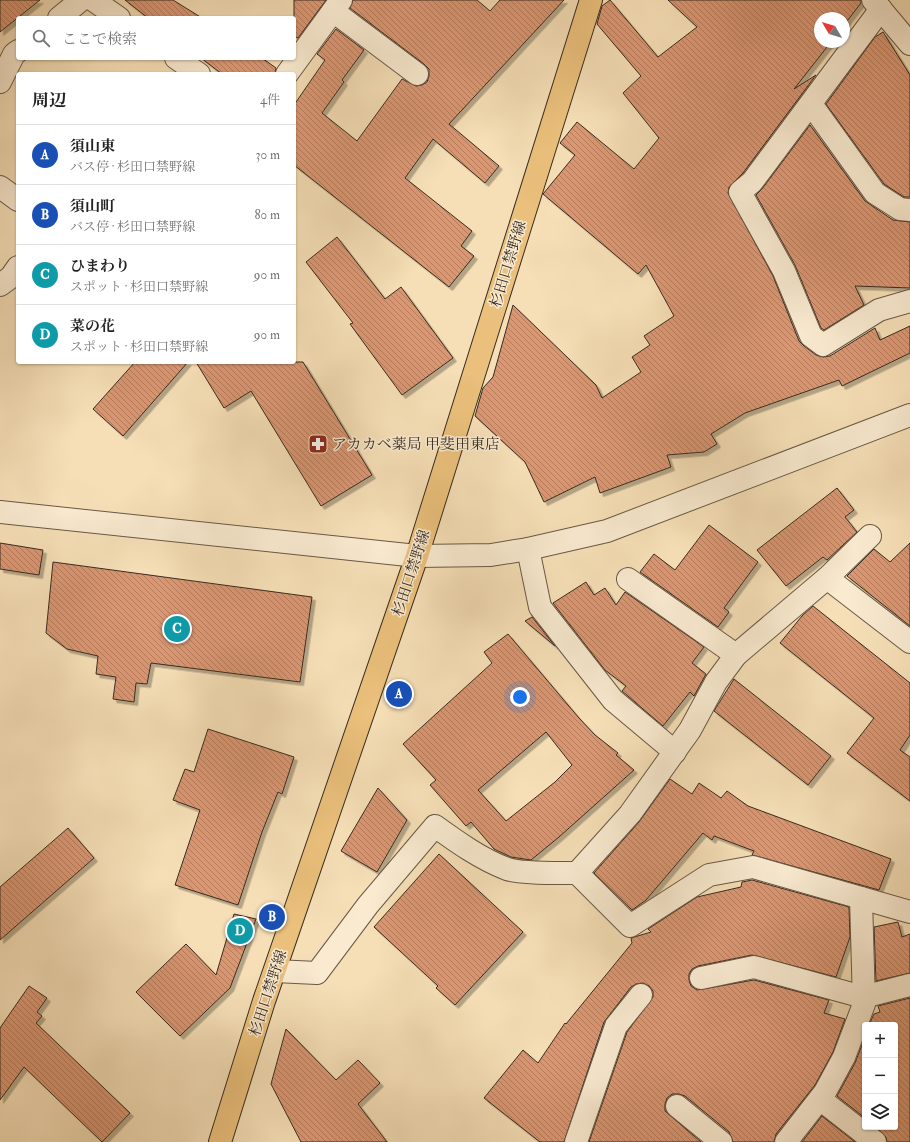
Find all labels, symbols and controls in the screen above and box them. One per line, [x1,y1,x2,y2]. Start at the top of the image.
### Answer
north arrow [814,12,850,48]
search box [16,16,296,60]
icon: search [30,27,52,49]
text: ここで検索 [62,30,137,49]
text: 周辺 [32,90,66,111]
text: 4件 [260,92,280,108]
text: 須山東 [70,137,115,156]
text: A [41,147,49,163]
text: 30 m [256,147,280,163]
text: バス停 · 杉田口禁野線 [70,159,195,175]
text: 須山町 [70,197,115,216]
text: B [41,207,49,223]
text: 80 m [254,207,280,223]
street label: 杉田口禁野線 [486,218,531,310]
text: バス停 · 杉田口禁野線 [70,219,195,235]
text: ひまわり [70,257,130,276]
text: C [40,267,50,283]
text: 90 m [254,267,280,283]
text: スポット · 杉田口禁野線 [70,279,208,295]
text: 菜の花 [70,317,115,336]
text: D [40,327,50,343]
text: 90 m [254,327,280,343]
text: スポット · 杉田口禁野線 [70,339,208,355]
pharmacy icon: アカカベ薬局 甲斐田東店 [307,433,329,455]
place label: アカカベ薬局 甲斐田東店 [332,435,500,454]
street label: 杉田口禁野線 [389,527,434,619]
pin: C [164,614,190,644]
pin: A [386,679,412,709]
your location [510,687,530,707]
pin: B [259,902,285,932]
pin: D [227,916,253,946]
street label: 杉田口禁野線 [246,947,291,1039]
map controls [862,1022,898,1130]
button: + [862,1022,898,1058]
button: − [862,1058,898,1094]
button: layers [862,1094,898,1130]

